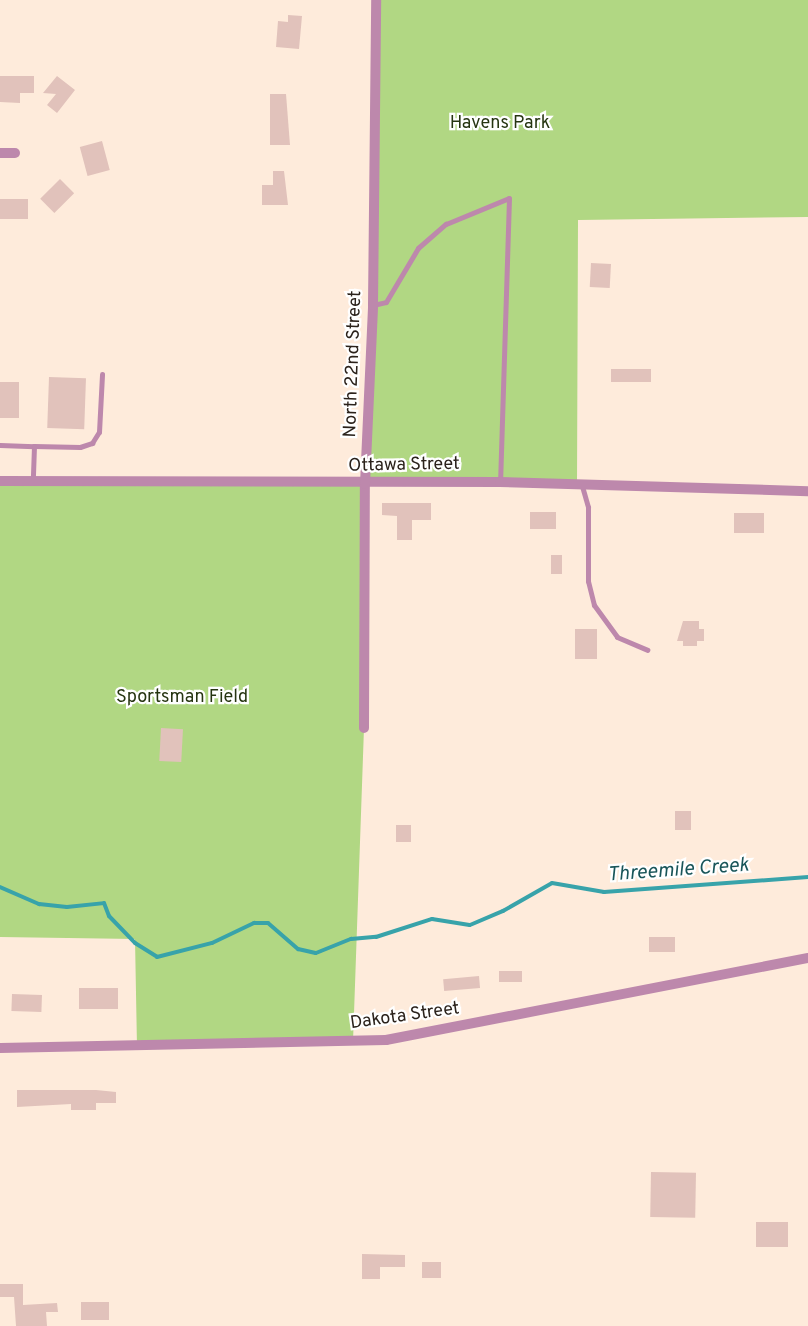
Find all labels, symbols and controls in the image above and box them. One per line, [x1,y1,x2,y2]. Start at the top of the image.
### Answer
park label: Havens Park [450,113,550,135]
street label: North 22nd Street [341,290,367,438]
street label: Ottawa Street [348,454,460,478]
park label: Sportsman Field [116,687,248,709]
water label: Threemile Creek [607,854,749,888]
street label: Dakota Street [349,999,461,1035]

